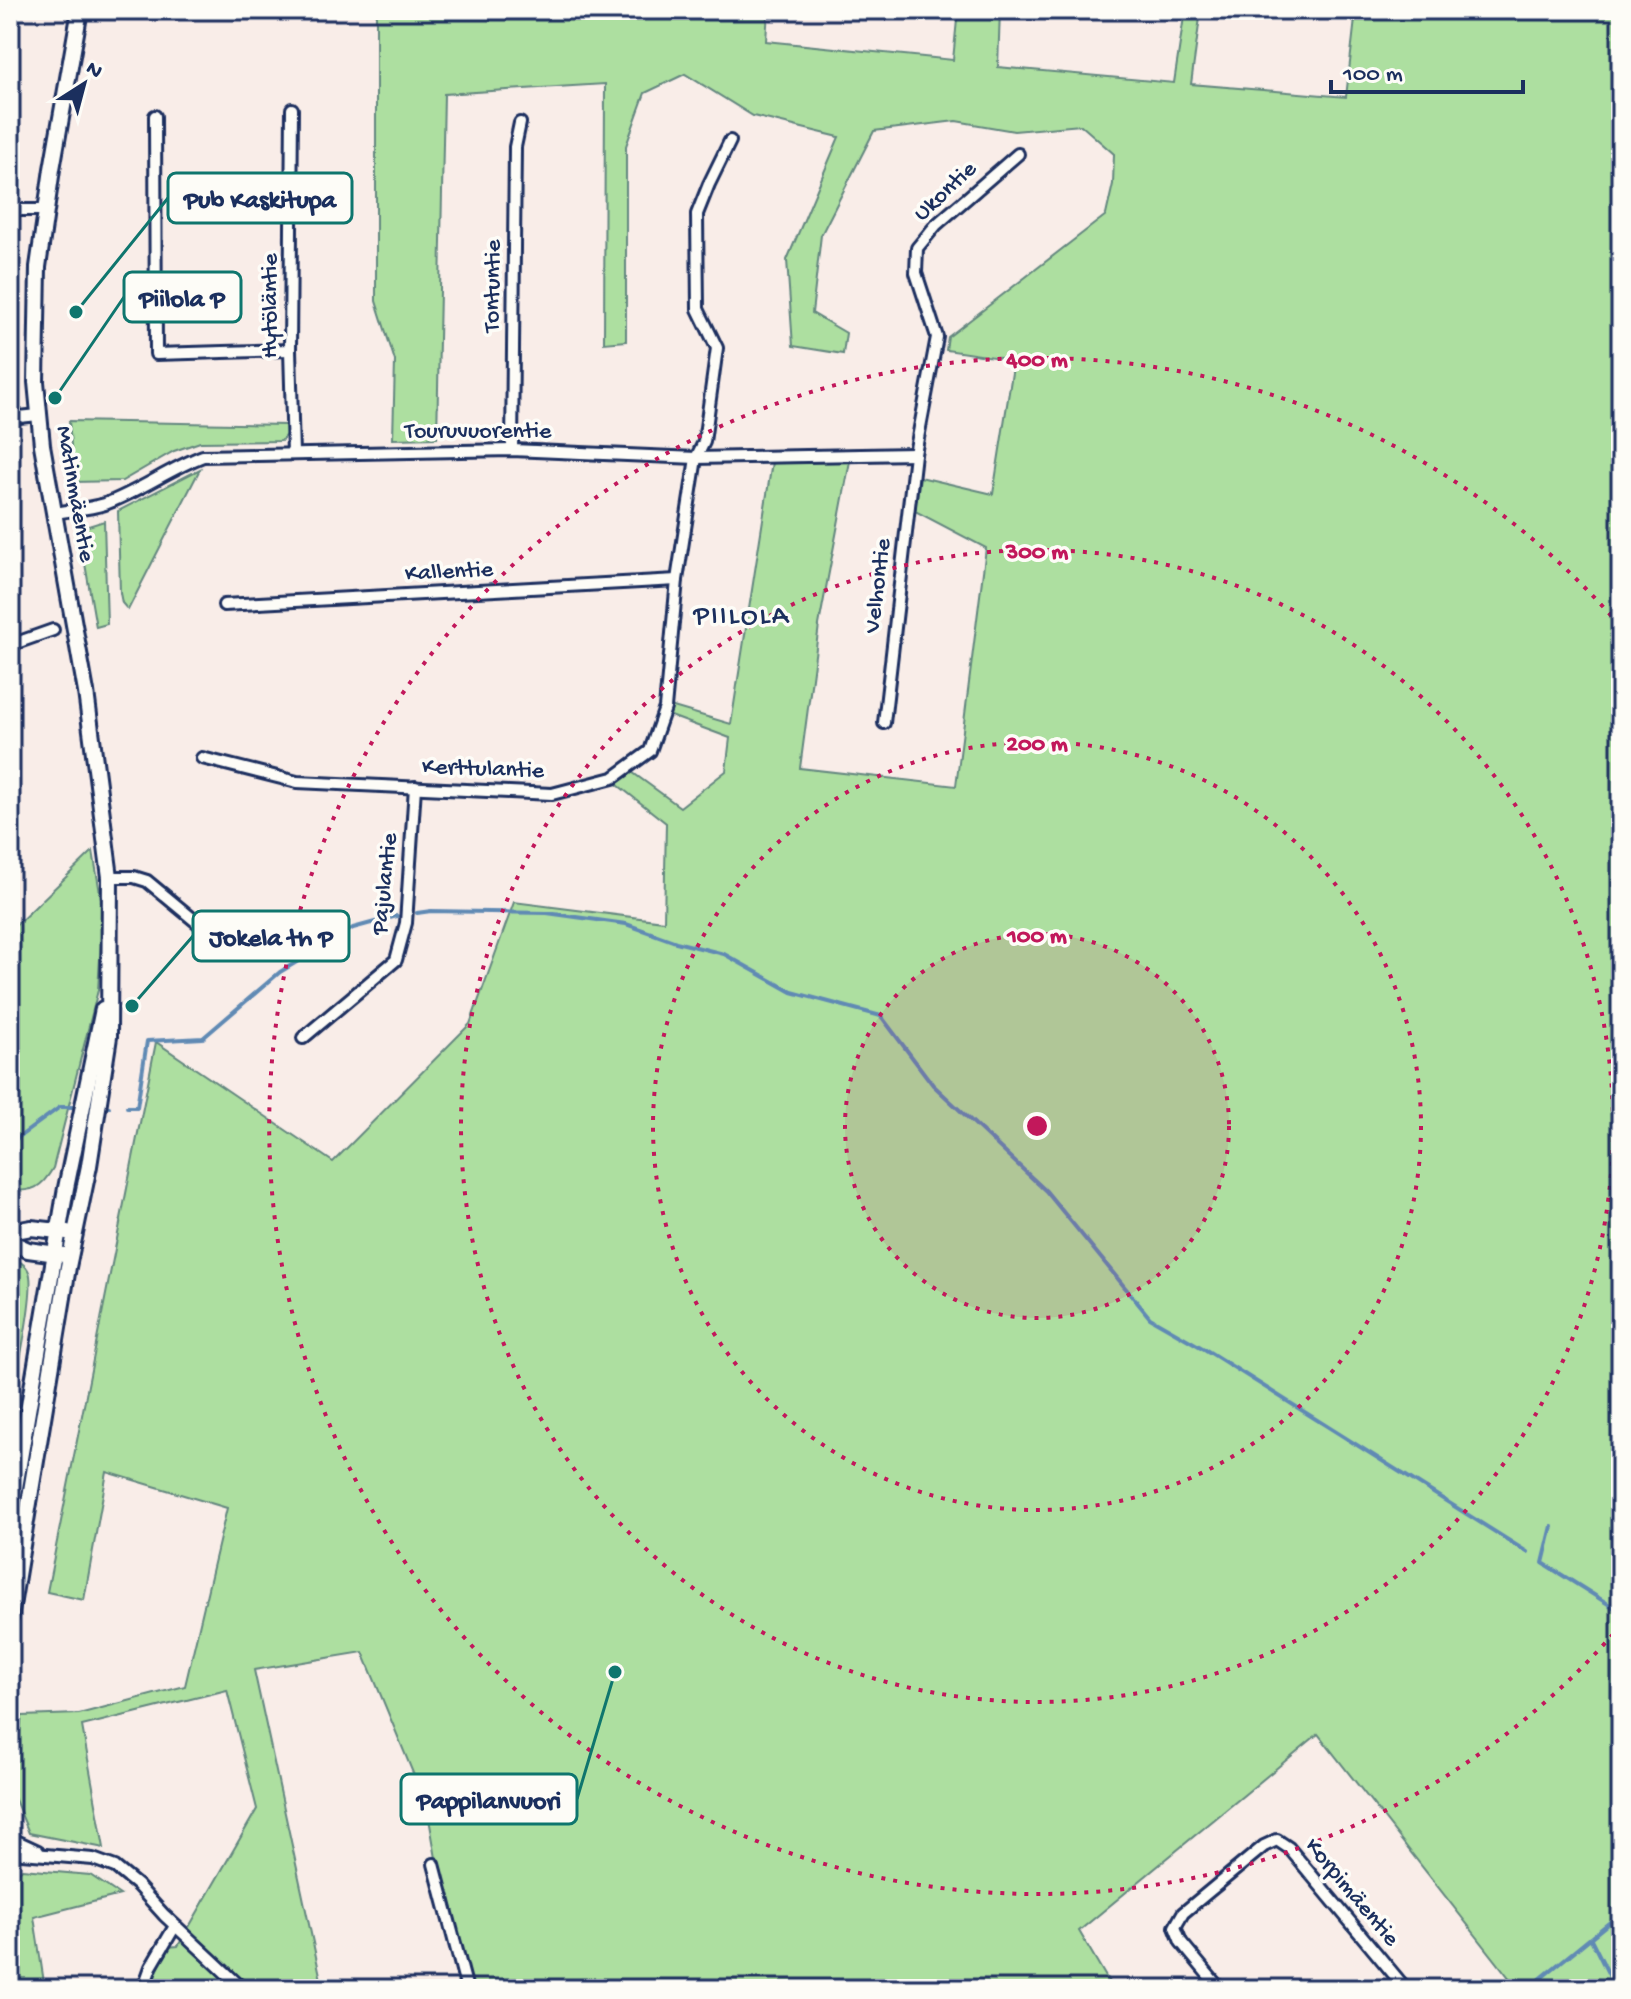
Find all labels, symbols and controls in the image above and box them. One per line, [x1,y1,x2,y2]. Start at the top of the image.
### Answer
north arrow [44,44,124,124]
scale bar [1331,44,1523,94]
text: N [80,56,107,86]
text: 100 m [1342,61,1403,90]
street label: Ukontie [908,155,984,228]
callout: Pub Kaskitupa [168,173,352,223]
text: Pub Kaskitupa [182,187,338,218]
street label: Tontuntie [479,239,509,335]
street label: Hytöläntie [257,253,286,359]
callout: Piilola P [124,272,241,322]
text: Piilola P [137,286,226,317]
text: 400 m [1005,347,1068,376]
street label: Touruvuorentie [403,418,552,447]
street label: Matinmäentie [48,424,100,565]
street label: Velhontie [859,536,899,636]
text: 300 m [1005,539,1068,568]
street label: Kallentie [404,556,494,590]
district label: PIILOLA [693,601,790,634]
text: 200 m [1006,731,1068,760]
street label: Kerttulantie [421,753,545,787]
street label: Pajulantie [366,831,406,937]
callout: Jokela th P [193,911,349,961]
text: 100 m [1006,923,1067,952]
text: Jokela th P [208,925,334,956]
centre of rings [1023,1112,1051,1140]
callout: Pappilanvuori [401,1774,577,1824]
text: Pappilanvuori [415,1788,561,1819]
street label: Korpimäentie [1297,1833,1405,1954]

